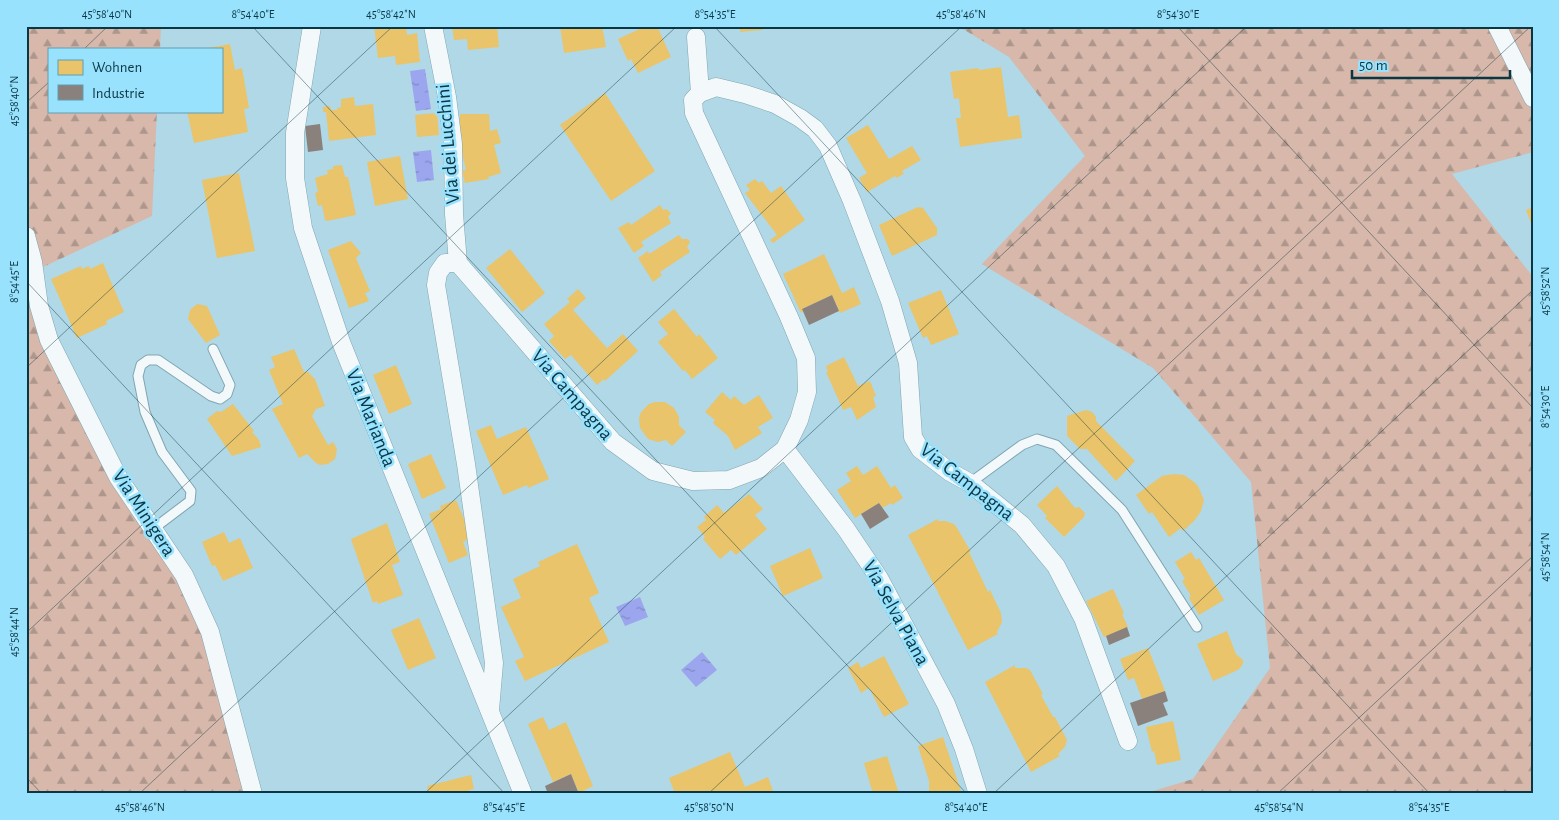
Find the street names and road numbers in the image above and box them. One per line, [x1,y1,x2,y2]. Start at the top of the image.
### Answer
street label: Via dei Lucchini [433,83,463,205]
street label: Via Campagna [527,346,617,444]
street label: Via Marianda [342,366,400,470]
street label: Via Campagna [916,439,1018,525]
street label: Via Minigera [109,466,179,560]
street label: Via Selva Piana [859,557,933,669]

